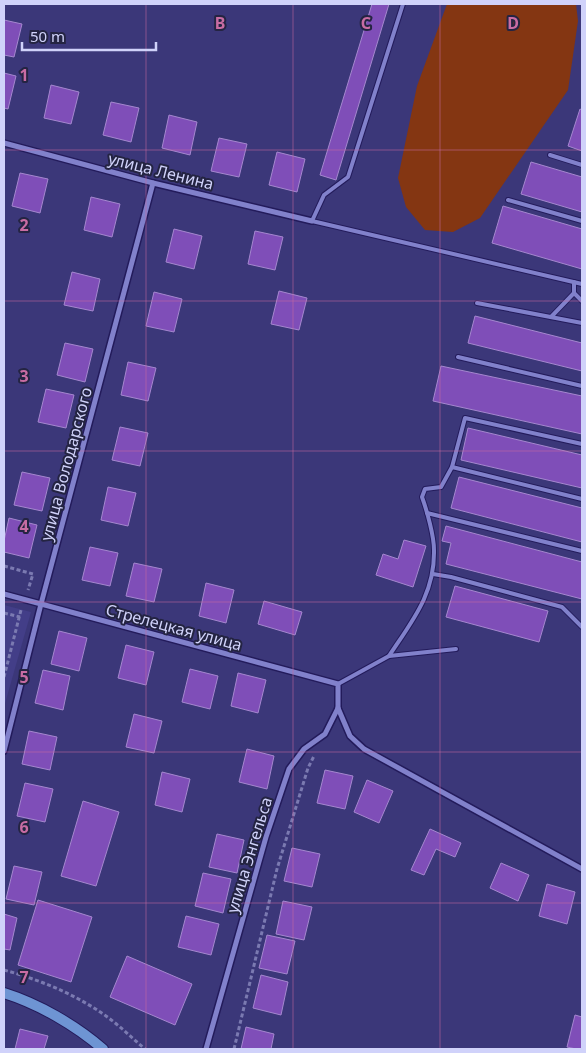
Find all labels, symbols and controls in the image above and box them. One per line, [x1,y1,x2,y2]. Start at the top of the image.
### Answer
text: B [215,12,225,34]
text: C [361,12,371,34]
text: D [507,12,519,34]
scale bar [22,20,156,52]
text: 50 m [30,26,65,46]
text: 1 [19,64,29,86]
street label: улица Ленина [106,147,216,195]
text: 2 [19,214,29,236]
text: 3 [19,365,29,387]
street label: улица Володарского [35,385,97,543]
text: 4 [19,515,29,537]
street label: Стрелецкая улица [104,598,244,656]
text: 5 [19,666,29,688]
street label: улица Энгельса [221,794,277,916]
text: 6 [19,816,29,838]
text: 7 [19,966,29,988]

